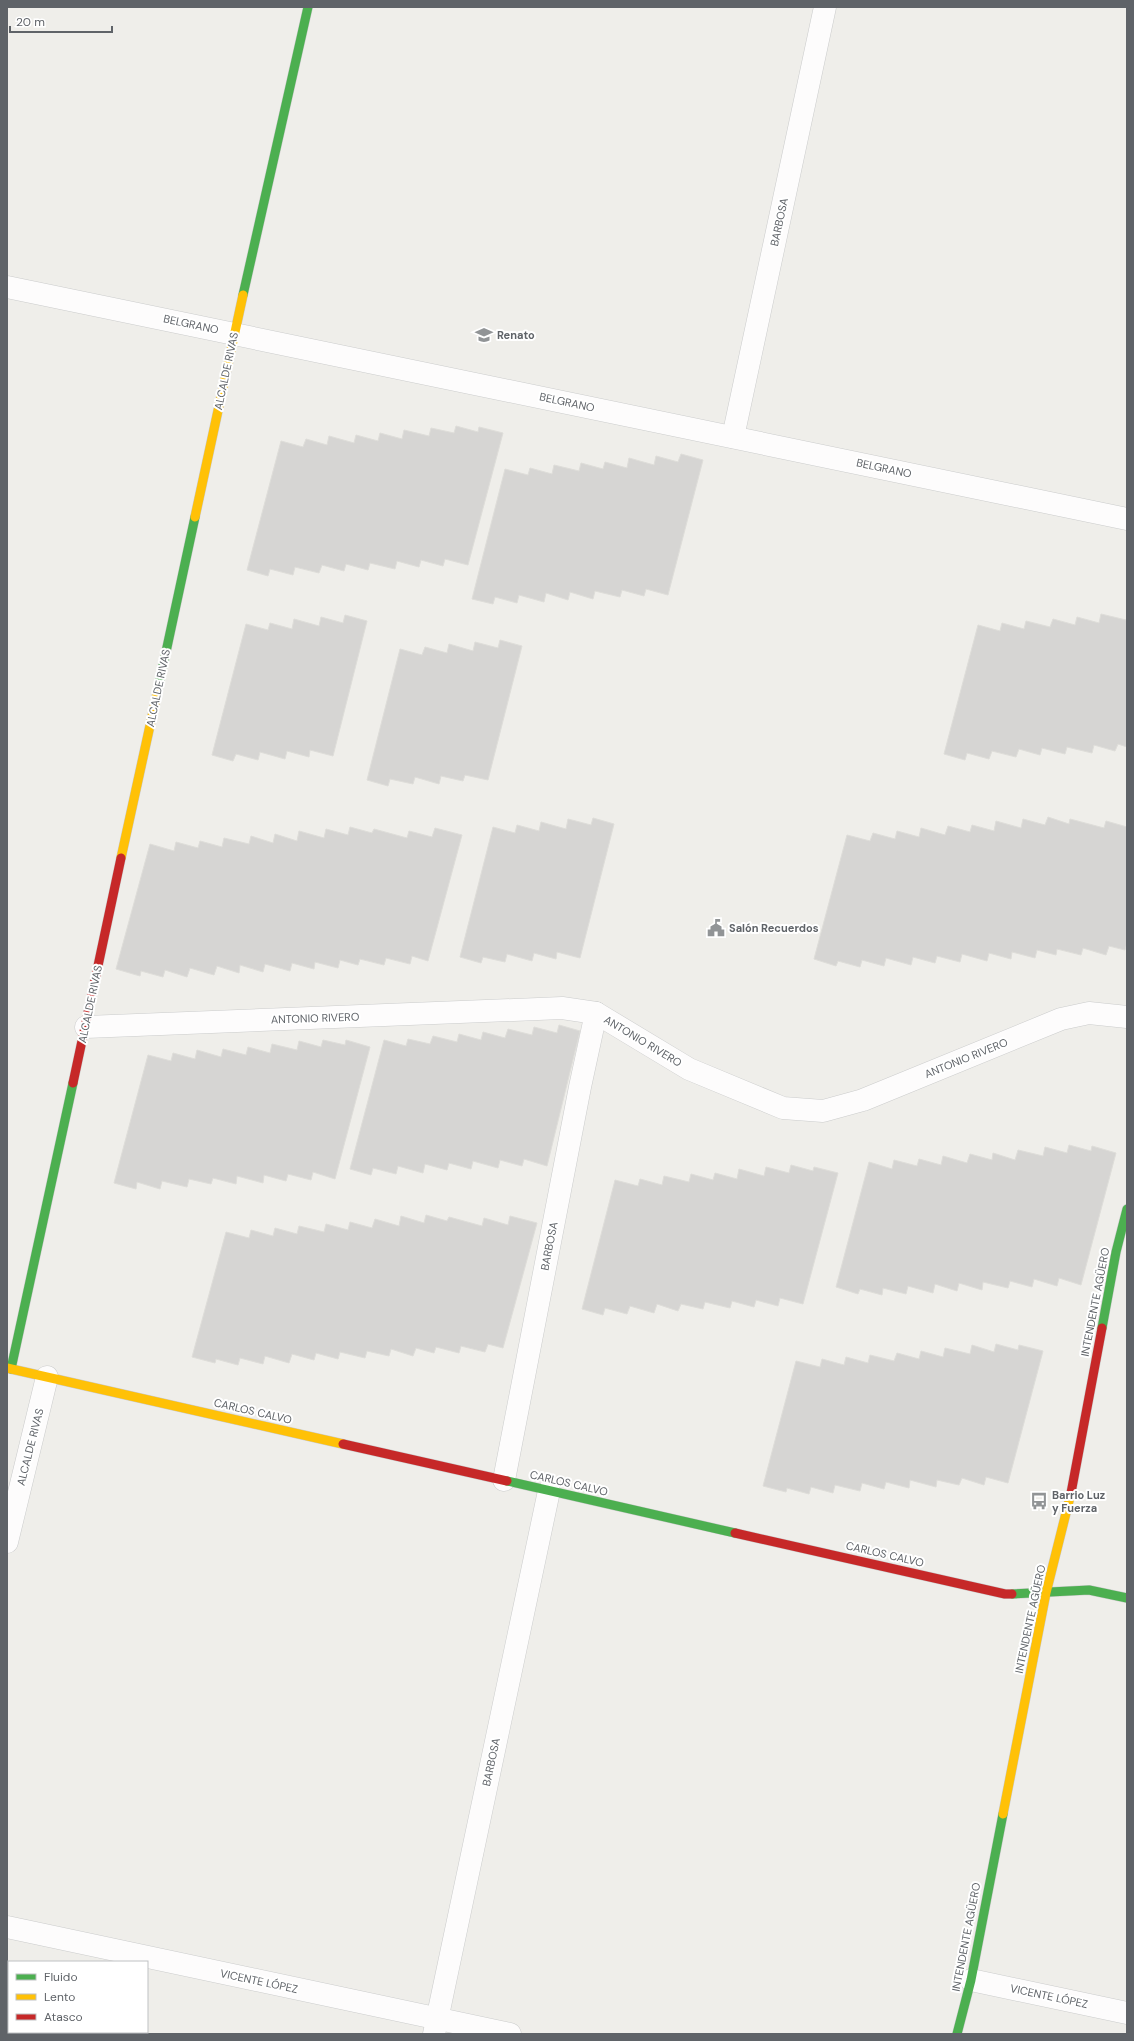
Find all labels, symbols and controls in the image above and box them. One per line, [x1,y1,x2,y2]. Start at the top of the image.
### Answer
scale bar [10,8,112,34]
text: 20 m [16,14,45,30]
street label: BARBOSA [767,196,791,248]
street label: BELGRANO [162,311,220,337]
school or university icon: Renato [474,325,494,345]
place label: Renato [497,328,535,342]
street label: ALCALDE RIVAS [211,331,241,411]
street label: BELGRANO [538,389,596,415]
street label: BELGRANO [855,455,913,481]
street label: ALCALDE RIVAS [143,648,173,728]
public building icon: Salón Recuerdos [706,918,726,938]
place label: Salón Recuerdos [729,921,819,935]
street label: ALCALDE RIVAS [75,964,105,1044]
street label: ANTONIO RIVERO [271,1009,359,1027]
street label: ANTONIO RIVERO [601,1012,685,1070]
street label: ANTONIO RIVERO [922,1035,1010,1081]
street label: BARBOSA [537,1221,561,1271]
street label: INTENDENTE AGÜERO [1078,1246,1112,1358]
street label: CARLOS CALVO [213,1395,293,1427]
street label: ALCALDE RIVAS [14,1407,46,1487]
street label: CARLOS CALVO [529,1467,609,1499]
place label: Barrio Luz y Fuerza [1052,1488,1105,1515]
bus stop icon: Barrio Luz y Fuerza [1029,1491,1049,1511]
street label: CARLOS CALVO [845,1538,925,1570]
street label: INTENDENTE AGÜERO [1012,1563,1048,1675]
street label: BARBOSA [479,1736,503,1788]
street label: INTENDENTE AGÜERO [949,1881,983,1993]
legend [8,1961,148,2033]
street label: VICENTE LÓPEZ [219,1966,299,1996]
text: Fluido [44,1969,78,1985]
street label: VICENTE LÓPEZ [1009,1981,1089,2011]
text: Lento [44,1989,75,2005]
text: Atasco [44,2009,83,2025]

